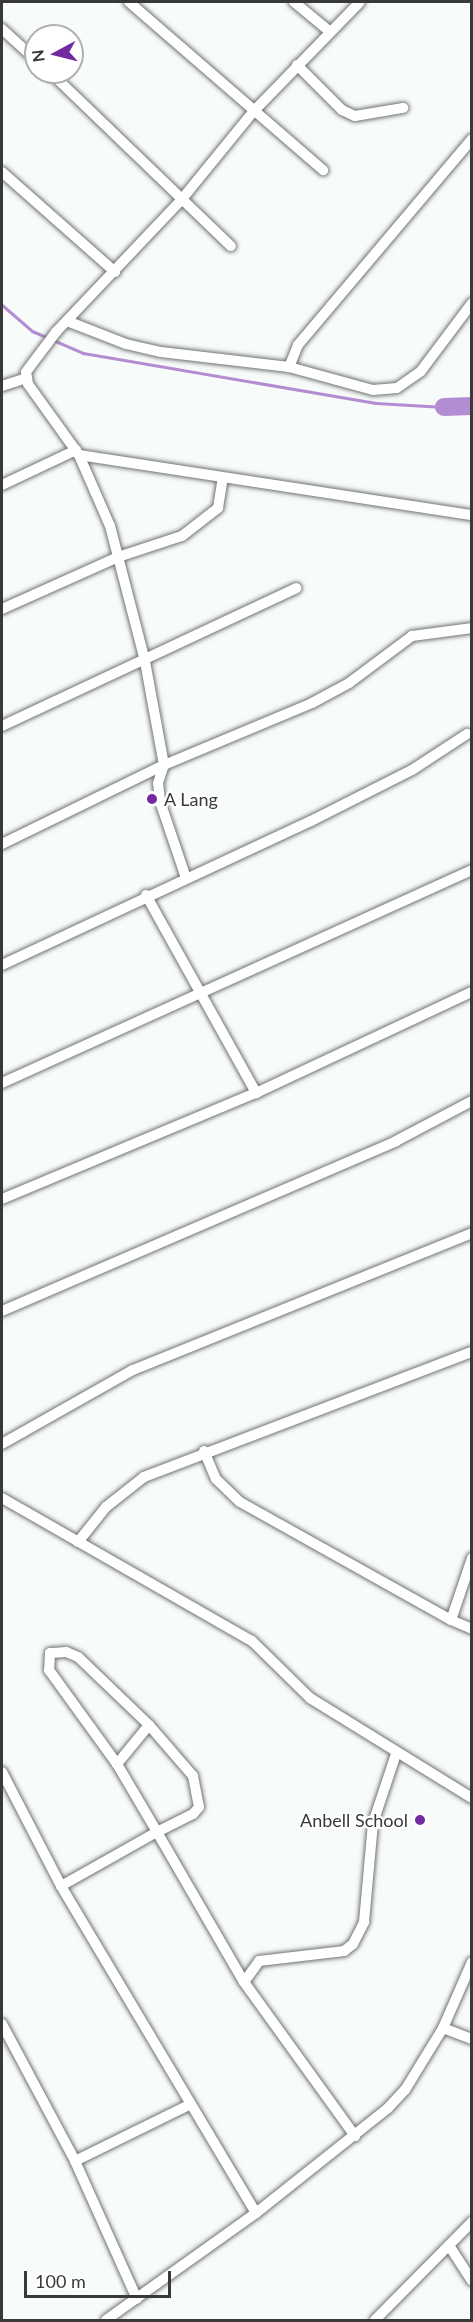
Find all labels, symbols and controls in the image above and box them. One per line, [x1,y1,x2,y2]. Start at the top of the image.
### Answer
north arrow [24,24,84,84]
text: N [27,49,48,63]
place label: A Lang [164,788,218,810]
marker: A Lang [145,792,159,806]
place label: Anbell School [300,1809,408,1831]
marker: Anbell School [413,1813,427,1827]
scale bar [27,2259,174,2297]
text: 100 m [35,2270,86,2292]

